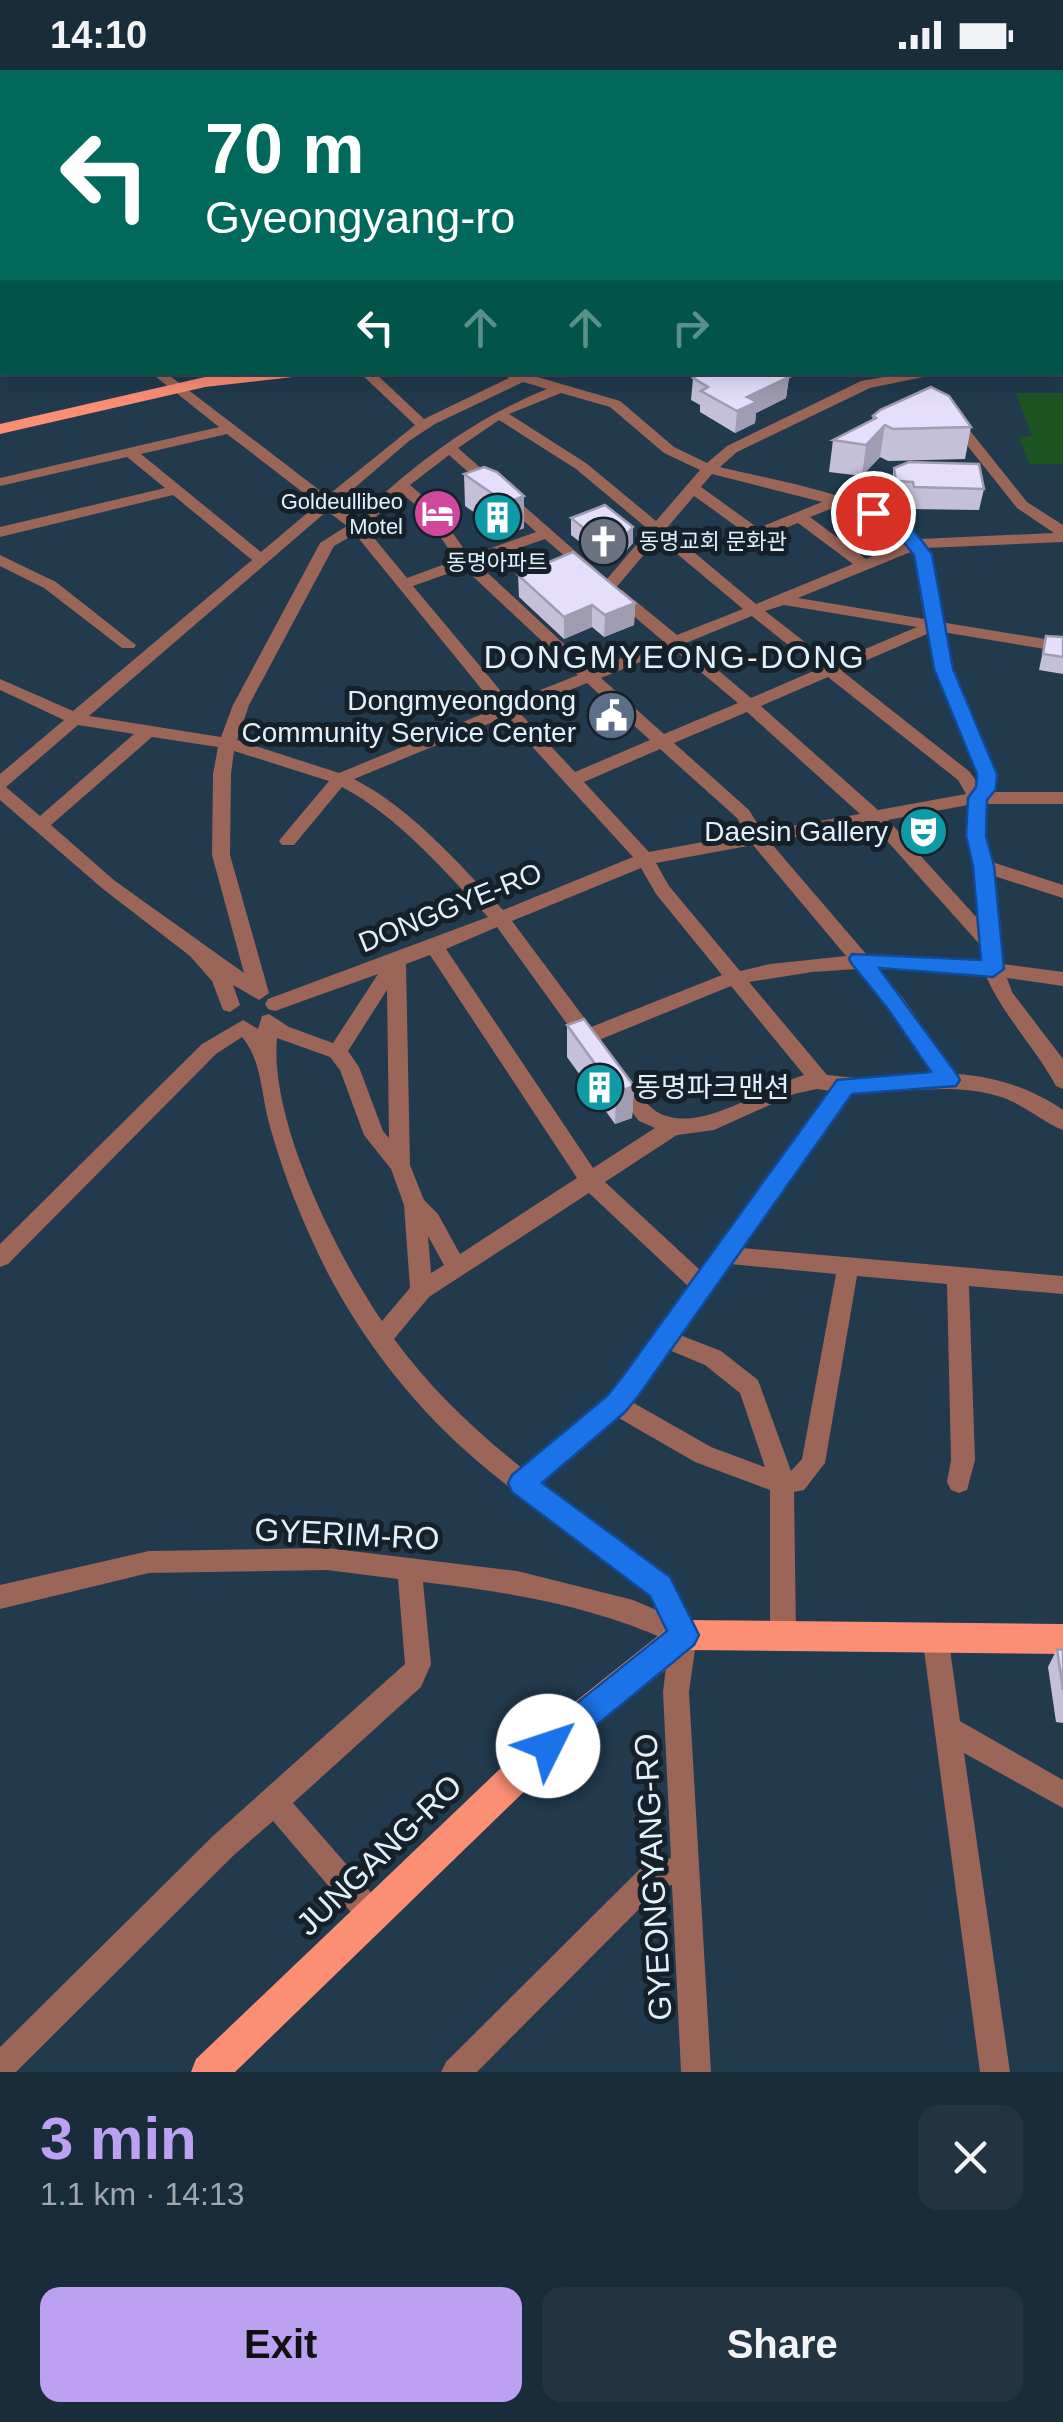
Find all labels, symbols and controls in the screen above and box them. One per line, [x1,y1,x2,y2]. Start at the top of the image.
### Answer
text: 14:10 [50,14,147,56]
icon: left [40,110,170,240]
text: 70 m [205,110,365,188]
text: Gyeongyang-ro [205,192,515,243]
icon: left [348,300,403,355]
icon: ahead [453,300,508,355]
icon: ahead [558,300,613,355]
icon: right [663,300,718,355]
pin [831,471,916,556]
icon: arrive [846,486,901,541]
hotel icon: Goldeullibeo Motel [412,488,464,540]
place label: Goldeullibeo Motel [281,489,403,539]
building icon: 동명아파트 [471,492,523,544]
church icon: 동명교회 문화관 [578,515,630,567]
place label: 동명교회 문화관 [639,529,787,554]
place label: 동명아파트 [446,550,548,575]
district label: DONGMYEONG-DONG [484,639,866,675]
place label: Dongmyeongdong Community Service Center [241,685,576,748]
public building icon: Dongmyeongdong Community Service Center [585,690,637,742]
theatre icon: Daesin Gallery [897,805,949,857]
place label: Daesin Gallery [704,816,888,847]
street label: DONGGYE-RO [354,857,546,958]
building icon: 동명파크맨션 [574,1061,626,1113]
place label: 동명파크맨션 [635,1072,790,1103]
street label: GYERIM-RO [254,1511,440,1557]
position arrow [496,1694,600,1798]
street label: GYEONGYANG-RO [628,1733,678,2021]
street label: JUNGANG-RO [289,1767,469,1943]
text: 3 min [40,2105,197,2172]
button: close [918,2105,1023,2210]
text: 1.1 km · 14:13 [40,2176,245,2212]
button: Exit [40,2287,522,2402]
button: Share [542,2287,1023,2402]

